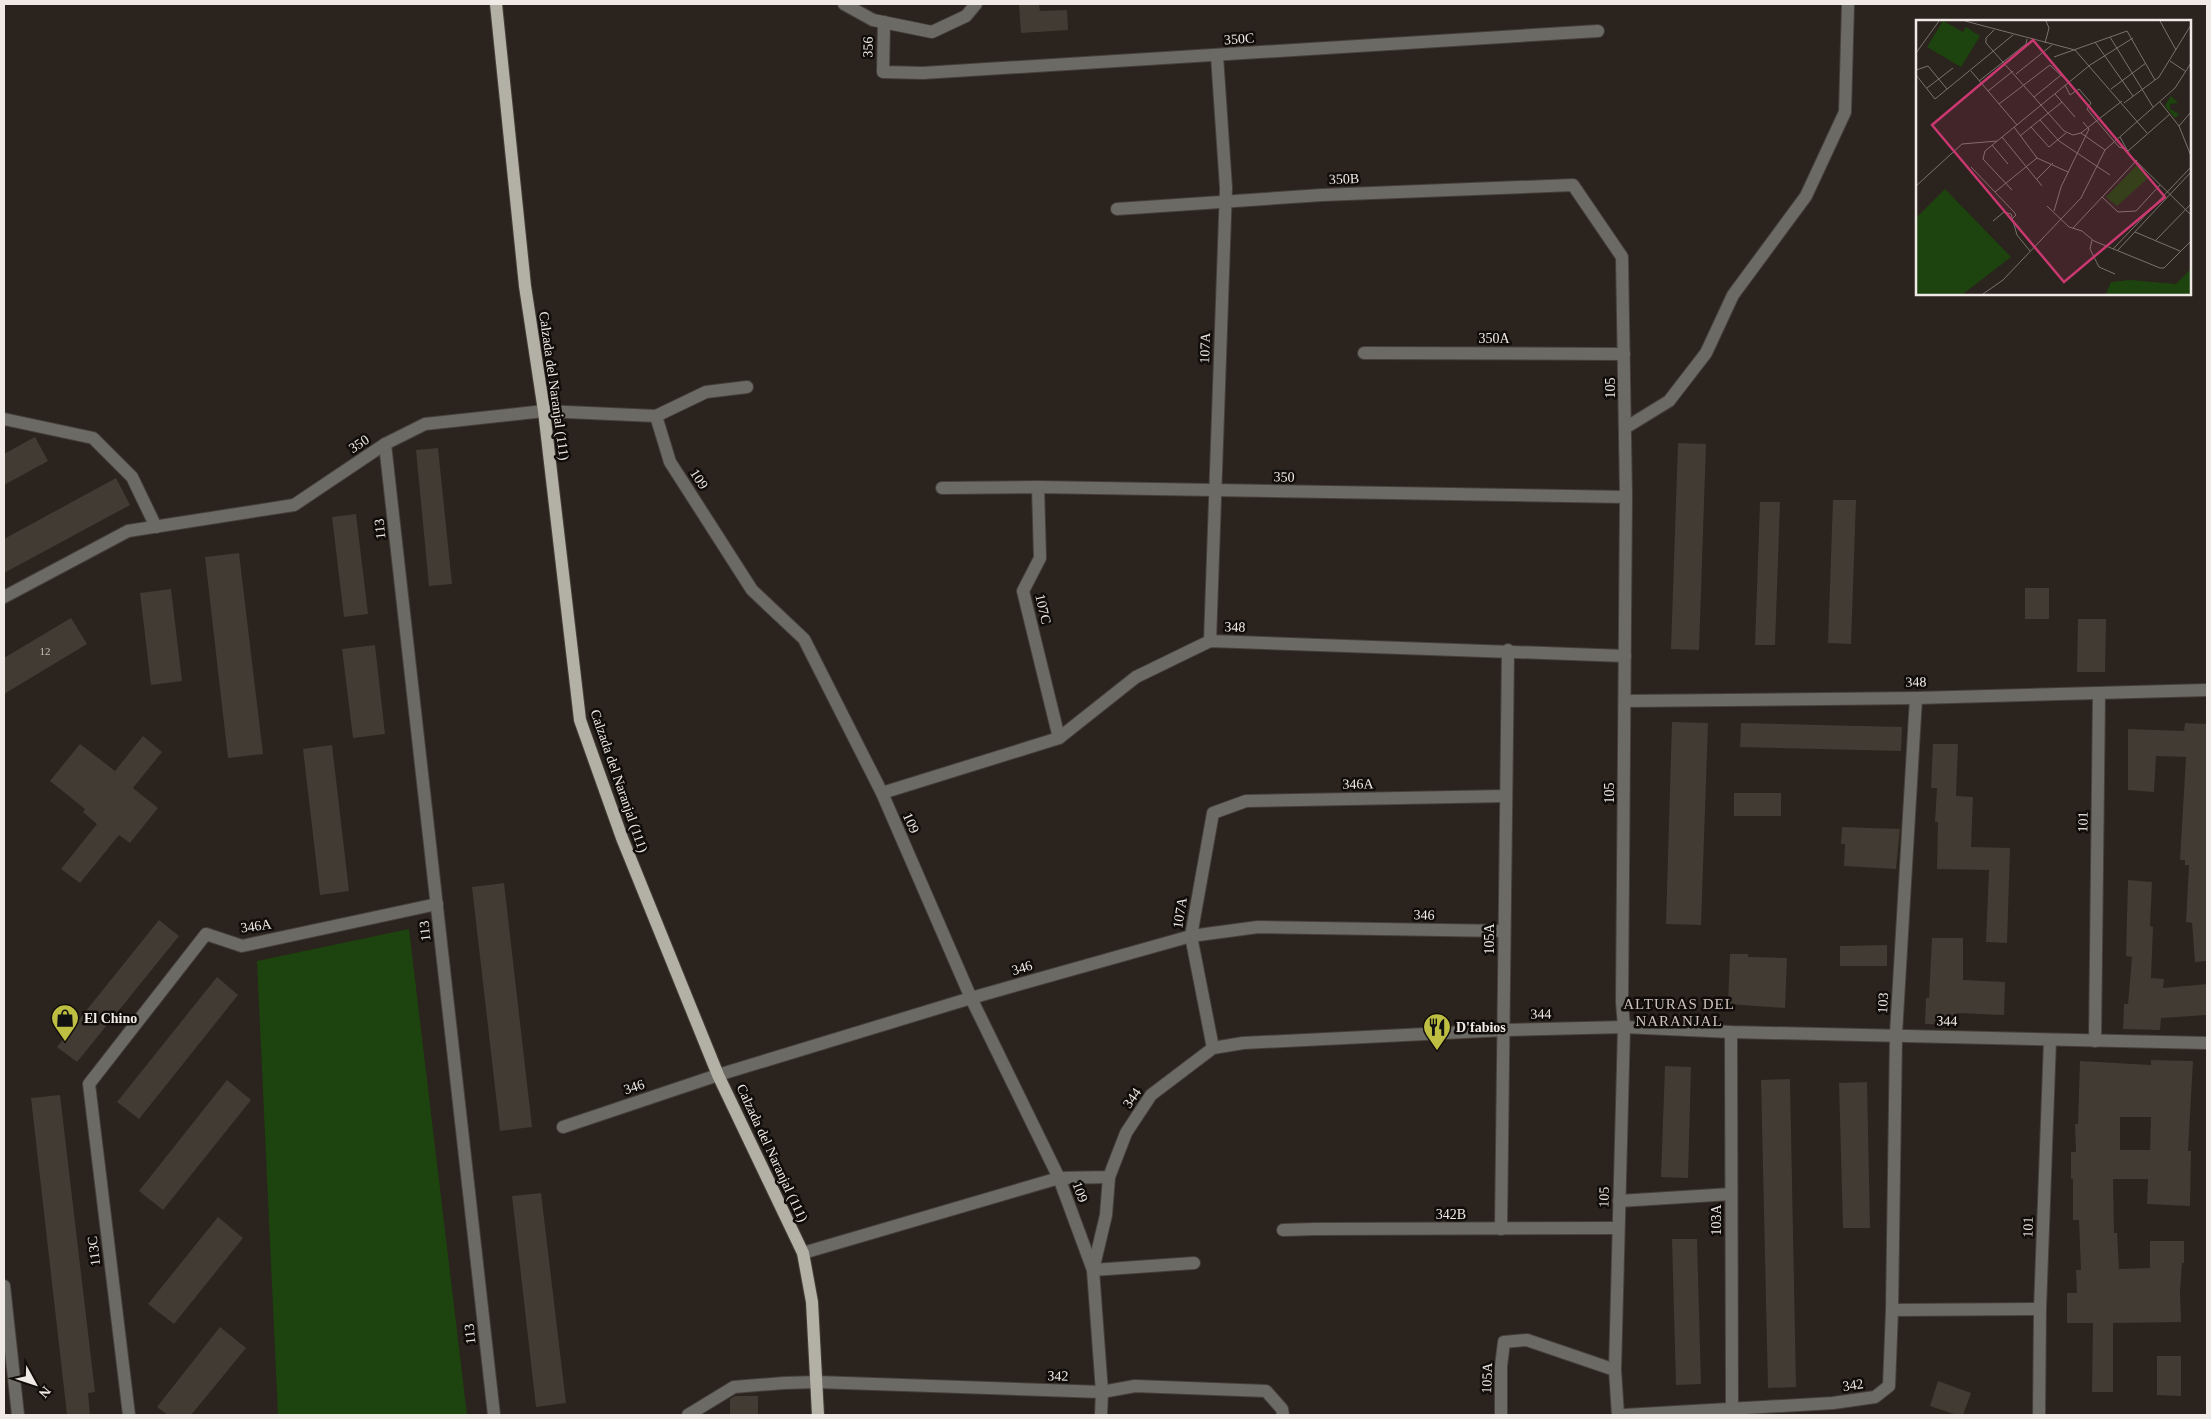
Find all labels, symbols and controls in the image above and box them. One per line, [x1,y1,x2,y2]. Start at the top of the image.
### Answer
inset map [1916,20,2191,295]
street label: 350C [1223,30,1255,48]
street label: 356 [860,36,876,58]
street label: 350B [1329,171,1359,187]
street label: Calzada del Naranjal (111) [535,311,572,462]
street label: 107A [1197,331,1213,364]
street label: 350A [1478,331,1510,346]
street label: 105 [1603,378,1618,399]
street label: 350 [346,432,372,456]
street label: 109 [687,466,711,492]
street label: 350 [1273,469,1295,485]
street label: 113 [371,518,389,540]
street label: 107C [1032,593,1054,625]
street label: 348 [1224,619,1246,635]
house number: 12 [40,645,51,657]
street label: 348 [1905,674,1927,690]
street label: Calzada del Naranjal (111) [587,708,651,855]
street label: 346A [1342,776,1375,792]
street label: 105 [1602,783,1617,804]
street label: 109 [900,810,922,836]
street label: 101 [2075,811,2091,833]
street label: 107A [1170,896,1190,930]
street label: 346 [1413,907,1435,923]
street label: 346A [240,916,273,936]
street label: 113 [416,920,434,942]
street label: 105A [1482,923,1497,955]
street label: 346 [1010,958,1034,978]
street label: 103 [1875,992,1891,1014]
district label: ALTURAS DEL NARANJAL [1623,996,1735,1029]
shop icon: El Chino [50,1003,80,1042]
street label: 344 [1530,1006,1552,1022]
place label: El Chino [84,1011,137,1026]
restaurant icon: D'fabios [1422,1012,1452,1051]
street label: 344 [1936,1013,1958,1029]
place label: D'fabios [1456,1020,1506,1035]
street label: 346 [622,1077,646,1097]
street label: Calzada del Naranjal (111) [733,1082,811,1225]
street label: 344 [1120,1085,1144,1111]
street label: 109 [1069,1180,1091,1204]
street label: 105 [1596,1186,1612,1208]
street label: 103A [1709,1204,1724,1236]
street label: 342B [1436,1207,1466,1222]
street label: 101 [2020,1216,2036,1238]
street label: 113C [85,1235,103,1267]
street label: 113 [461,1323,479,1345]
north arrow [10,1359,60,1409]
street label: 105A [1479,1361,1495,1394]
street label: 342 [1047,1368,1069,1384]
street label: 342 [1842,1376,1864,1394]
text: N [36,1383,54,1401]

